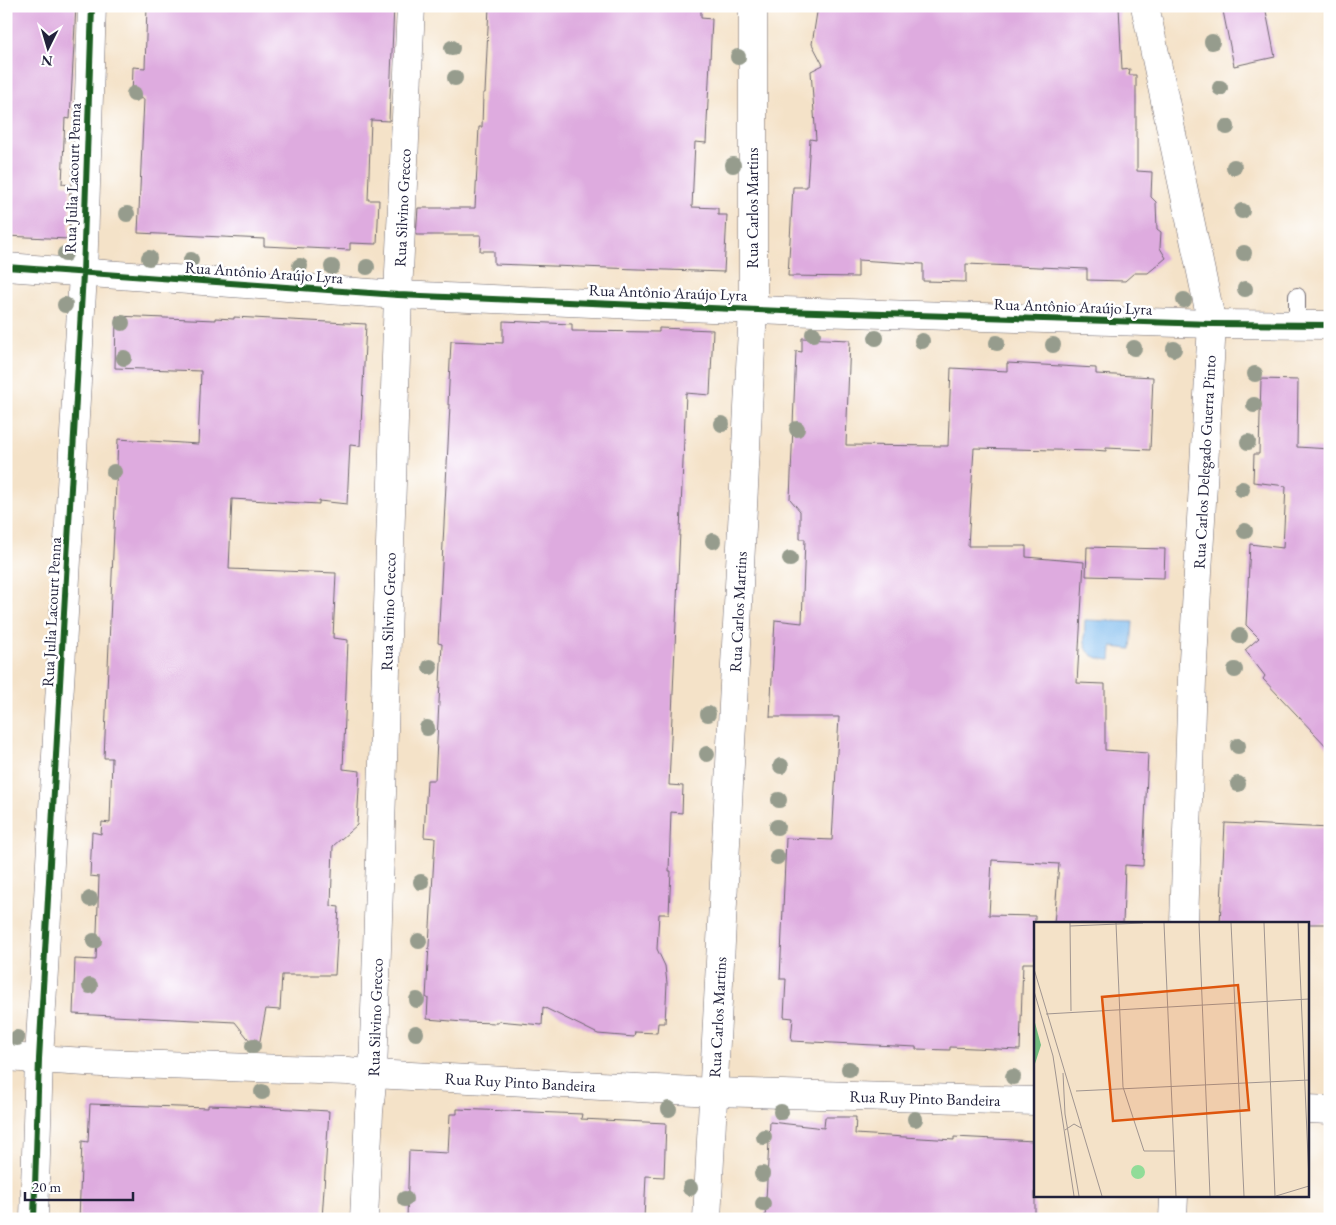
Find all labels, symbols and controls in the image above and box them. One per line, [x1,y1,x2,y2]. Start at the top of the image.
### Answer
north arrow [22,22,72,72]
text: N [40,51,53,70]
street label: Rua Julia Lacourt Penna [59,102,86,253]
street label: Rua Carlos Martins [742,147,763,269]
street label: Rua Silvino Grecco [389,148,416,268]
street label: Rua Antônio Araújo Lyra [184,256,344,289]
street label: Rua Antônio Araújo Lyra [588,279,748,306]
street label: Rua Antônio Araújo Lyra [993,293,1153,320]
street label: Rua Carlos Delegado Guerra Pinto [1188,354,1221,570]
street label: Rua Julia Lacourt Penna [37,536,66,687]
street label: Rua Carlos Martins [725,551,752,673]
street label: Rua Silvino Grecco [376,552,401,671]
inset map [1034,922,1308,1198]
street label: Rua Carlos Martins [704,956,731,1078]
street label: Rua Silvino Grecco [363,958,388,1077]
street label: Rua Ruy Pinto Bandeira [444,1068,597,1097]
street label: Rua Ruy Pinto Bandeira [849,1086,1001,1111]
scale bar [25,1170,132,1202]
text: 20 m [32,1177,61,1196]

